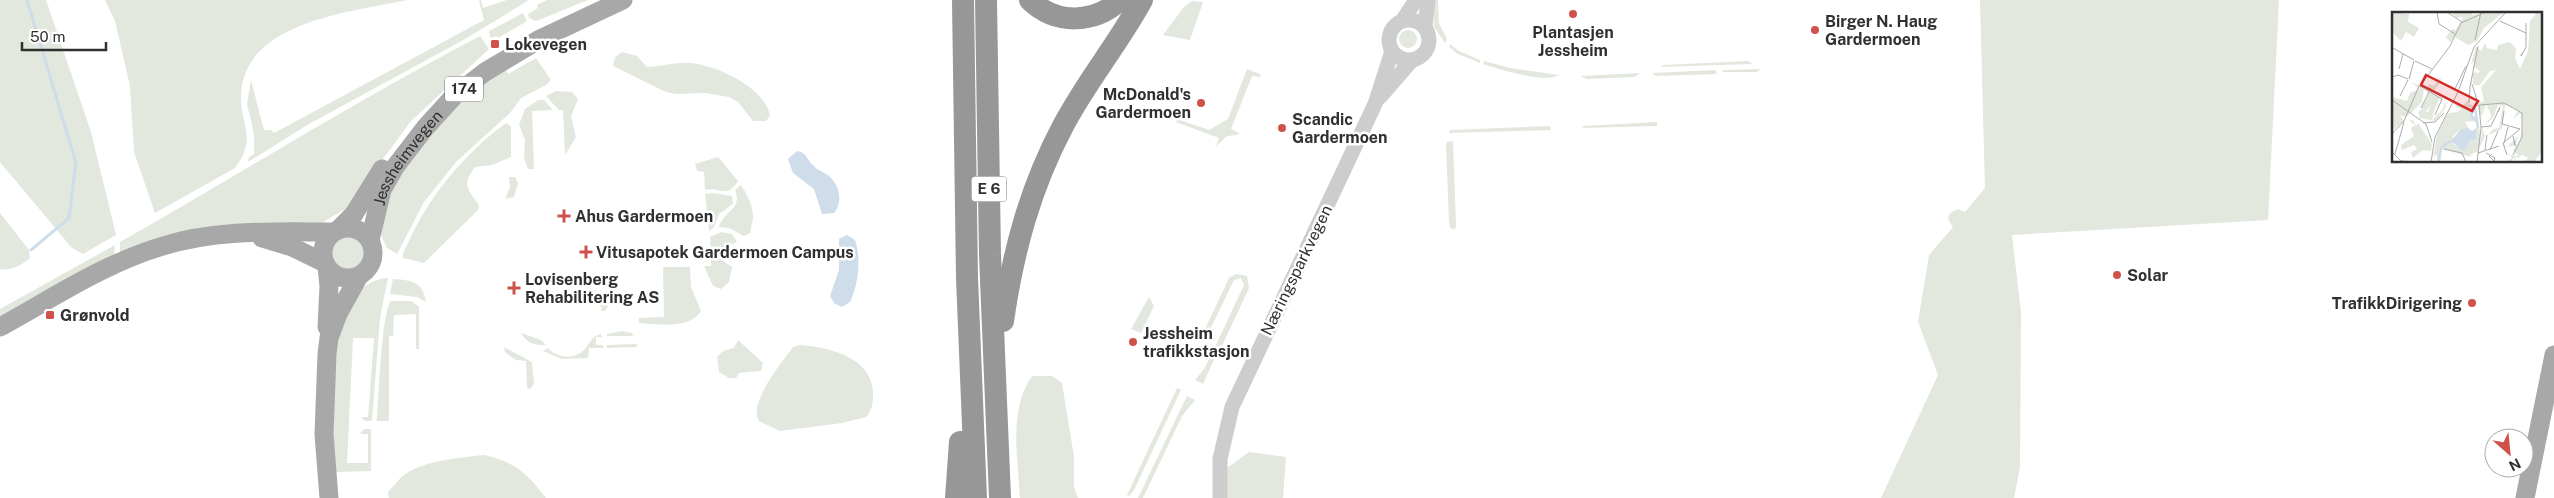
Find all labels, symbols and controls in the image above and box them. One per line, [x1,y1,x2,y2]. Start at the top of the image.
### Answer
marker: Plantasjen Jessheim [1567,8,1579,20]
place label: Birger N. Haug Gardermoen [1825,12,1937,49]
inset map [2392,12,2542,162]
scale bar [22,20,106,52]
place label: Plantasjen Jessheim [1532,23,1614,60]
marker: Birger N. Haug Gardermoen [1809,24,1821,36]
text: 50 m [30,28,65,45]
place label: Lokevegen [505,35,587,54]
marker: Lokevegen [489,38,501,50]
road number: 174 [445,76,483,102]
place label: McDonald's Gardermoen [1095,85,1191,122]
marker: McDonald's Gardermoen [1195,97,1207,109]
street label: Jessheimvegen [370,106,447,207]
place label: Scandic Gardermoen [1292,110,1388,147]
marker: Scandic Gardermoen [1276,122,1288,134]
road number: E 6 [972,176,1006,202]
street label: Næringsparkvegen [1257,202,1336,338]
place label: Ahus Gardermoen [575,207,713,226]
marker: Ahus Gardermoen [557,209,571,223]
place label: Vitusapotek Gardermoen Campus [596,243,854,262]
marker: Vitusapotek Gardermoen Campus [580,246,592,258]
place label: Solar [2127,266,2168,285]
marker: Solar [2111,269,2123,281]
place label: Lovisenberg Rehabilitering AS [525,270,659,307]
marker: Lovisenberg Rehabilitering AS [507,281,521,295]
place label: TrafikkDirigering [2332,294,2462,313]
marker: TrafikkDirigering [2466,297,2478,309]
place label: Grønvold [60,306,130,325]
marker: Grønvold [44,309,56,321]
place label: Jessheim trafikkstasjon [1143,324,1250,361]
marker: Jessheim trafikkstasjon [1127,336,1139,348]
north arrow [2484,428,2534,478]
text: N [2506,455,2523,474]

